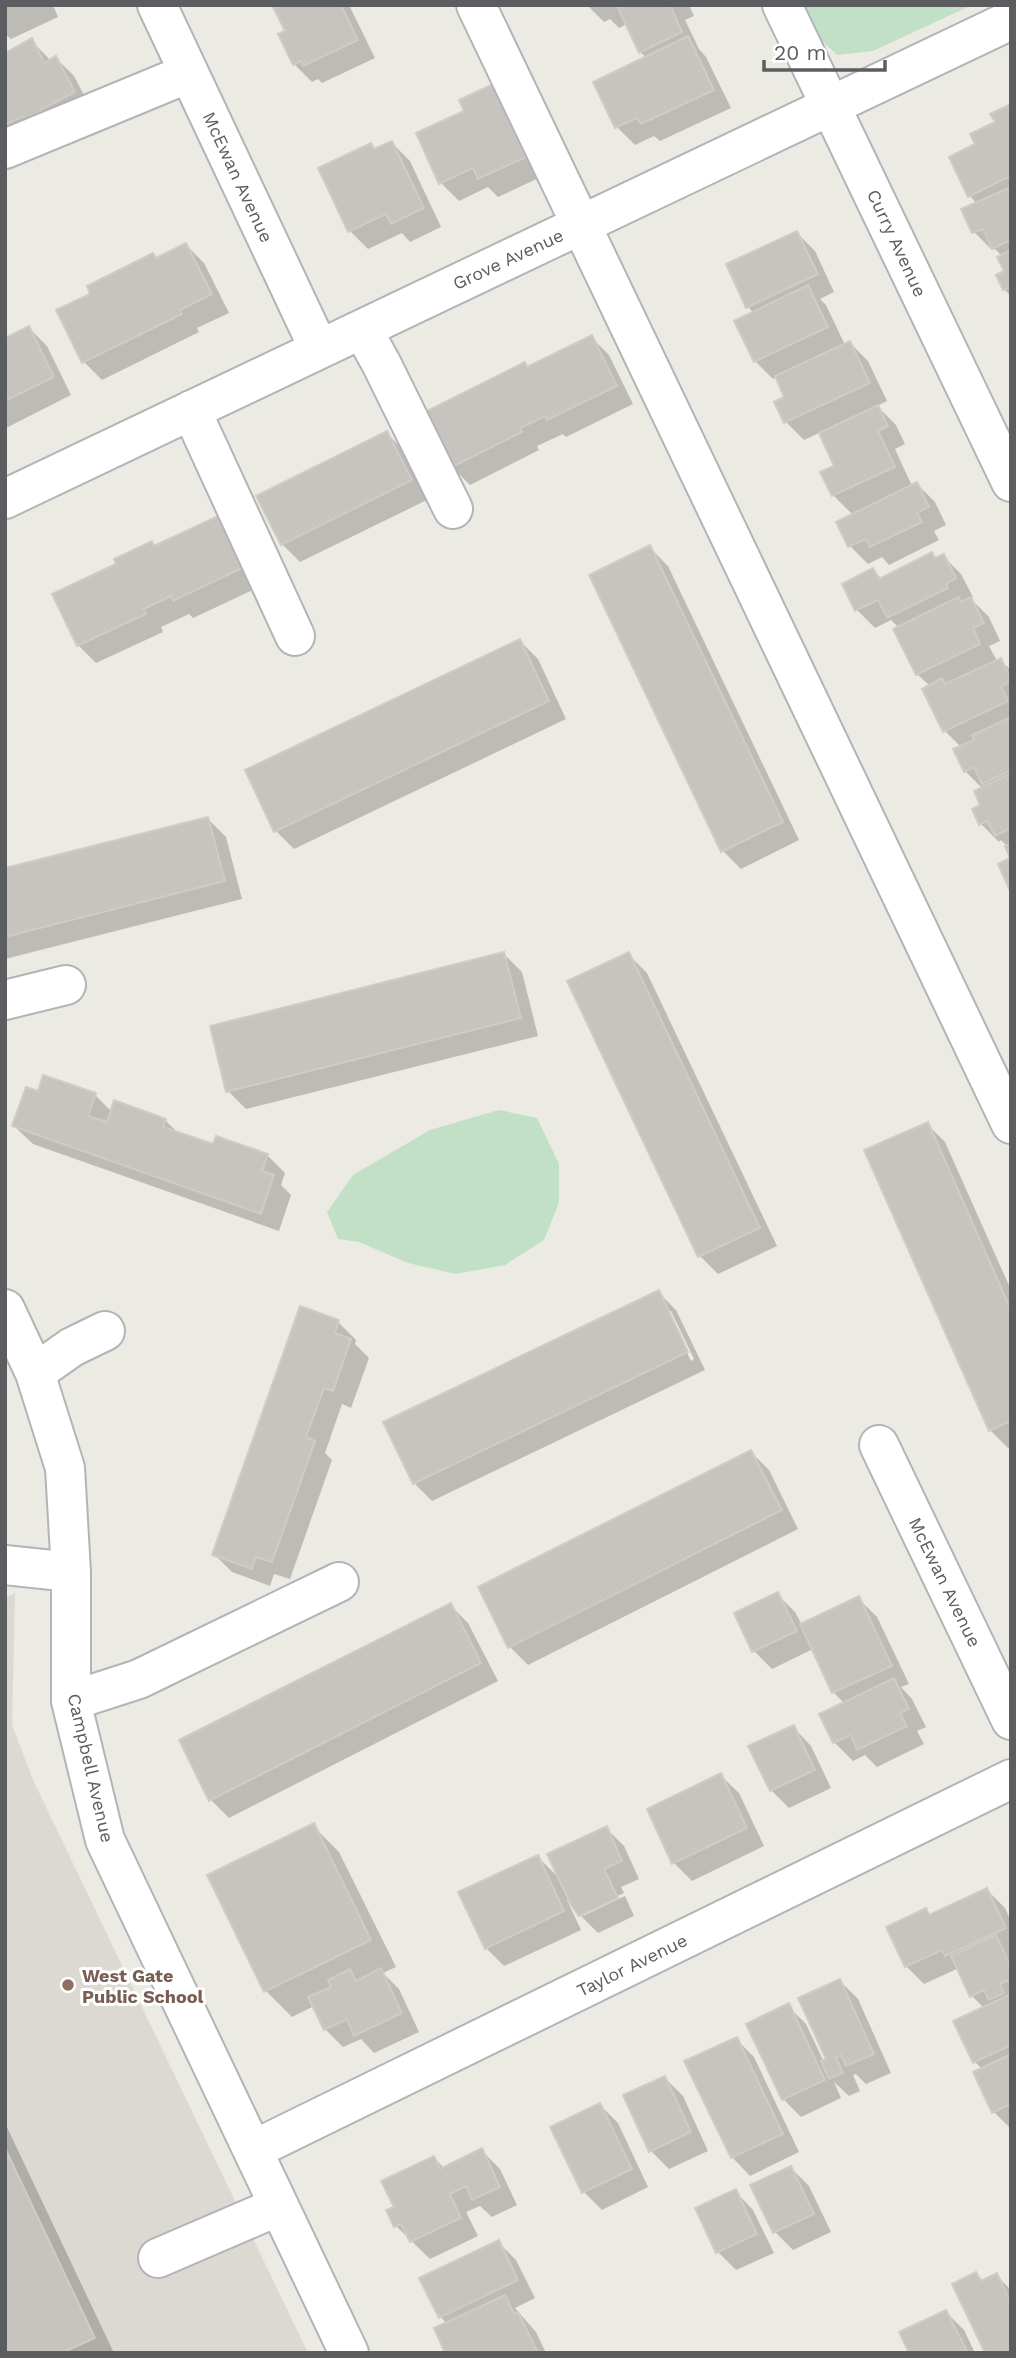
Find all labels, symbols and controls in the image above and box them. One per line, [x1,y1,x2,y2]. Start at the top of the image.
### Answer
scale bar [764,28,885,72]
text: 20 m [774,40,826,65]
street label: McEwan Avenue [199,108,277,246]
street label: Curry Avenue [863,186,931,300]
street label: Grove Avenue [449,224,567,294]
street label: McEwan Avenue [905,1514,985,1650]
street label: Campbell Avenue [64,1692,118,1844]
street label: Taylor Avenue [573,1929,691,2001]
place label: West Gate Public School [82,1965,203,2007]
marker: West Gate Public School [60,1977,76,1993]

